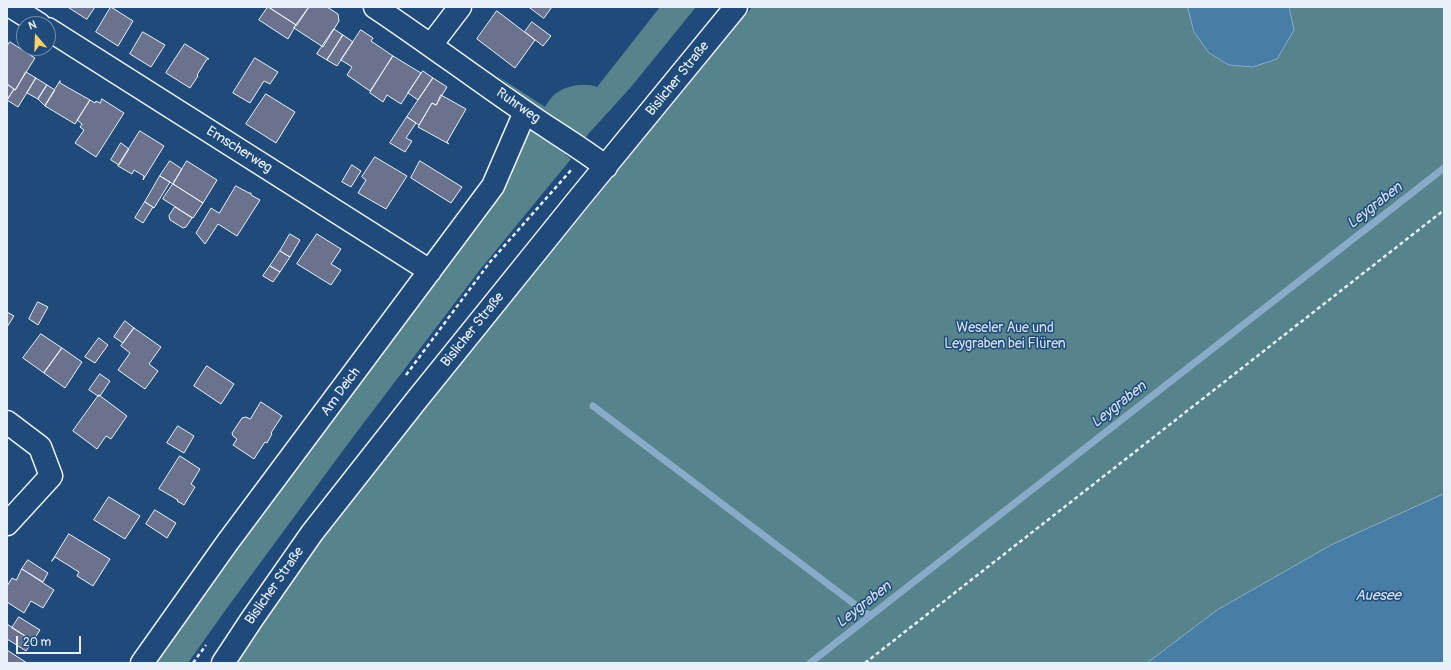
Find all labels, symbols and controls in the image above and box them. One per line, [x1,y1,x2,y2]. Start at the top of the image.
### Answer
north arrow [16,16,56,56]
text: N [27,18,38,32]
street label: Bislicher Straße [643,38,713,120]
street label: Ruhrweg [493,85,543,127]
street label: Emscherweg [203,123,275,177]
water label: Leygraben [1344,179,1406,233]
street label: Bislicher Straße [438,289,508,371]
park label: Weseler Aue und Leygraben bei Flüren [944,320,1066,352]
street label: Am Deich [318,364,364,420]
water label: Leygraben [1088,378,1150,432]
street label: Bislicher Straße [242,544,308,628]
water label: Leygraben [833,578,895,632]
water label: Auesee [1355,587,1401,605]
scale bar [18,628,83,654]
text: 20 m [23,635,51,650]

